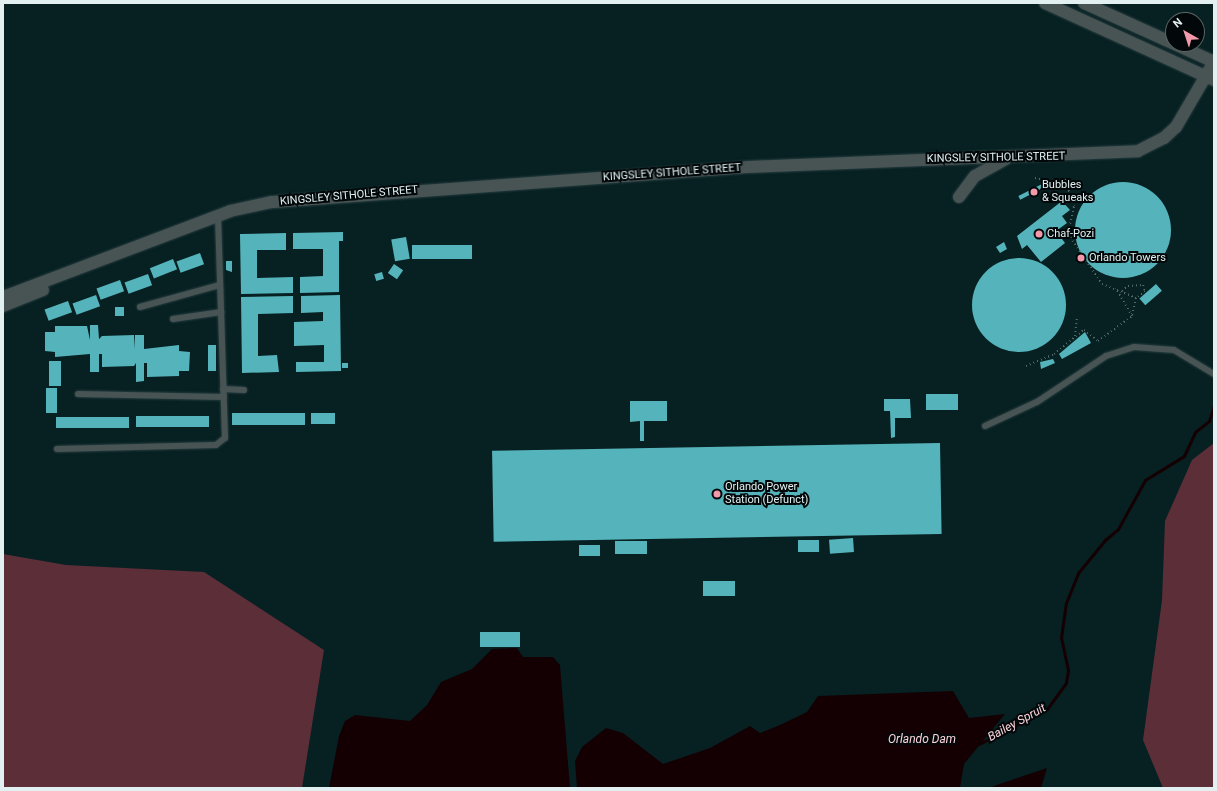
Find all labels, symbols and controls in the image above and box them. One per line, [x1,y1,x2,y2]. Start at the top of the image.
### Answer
north arrow [1165,12,1205,52]
text: N [1171,16,1185,31]
street label: KINGSLEY SITHOLE STREET [927,150,1065,166]
street label: KINGSLEY SITHOLE STREET [602,162,742,184]
place label: Bubbles & Squeaks [1042,179,1093,205]
street label: KINGSLEY SITHOLE STREET [279,183,419,209]
marker: Bubbles & Squeaks [1029,187,1039,197]
place label: Chaf-Pozi [1047,227,1094,241]
marker: Chaf-Pozi [1034,229,1044,239]
place label: Orlando Towers [1089,251,1166,265]
marker: Orlando Towers [1076,253,1086,263]
place label: Orlando Power Station (Defunct) [725,481,808,507]
marker: Orlando Power Station (Defunct) [712,489,722,499]
water label: Bailey Spruit [985,701,1049,745]
water label: Orlando Dam [888,733,956,747]

